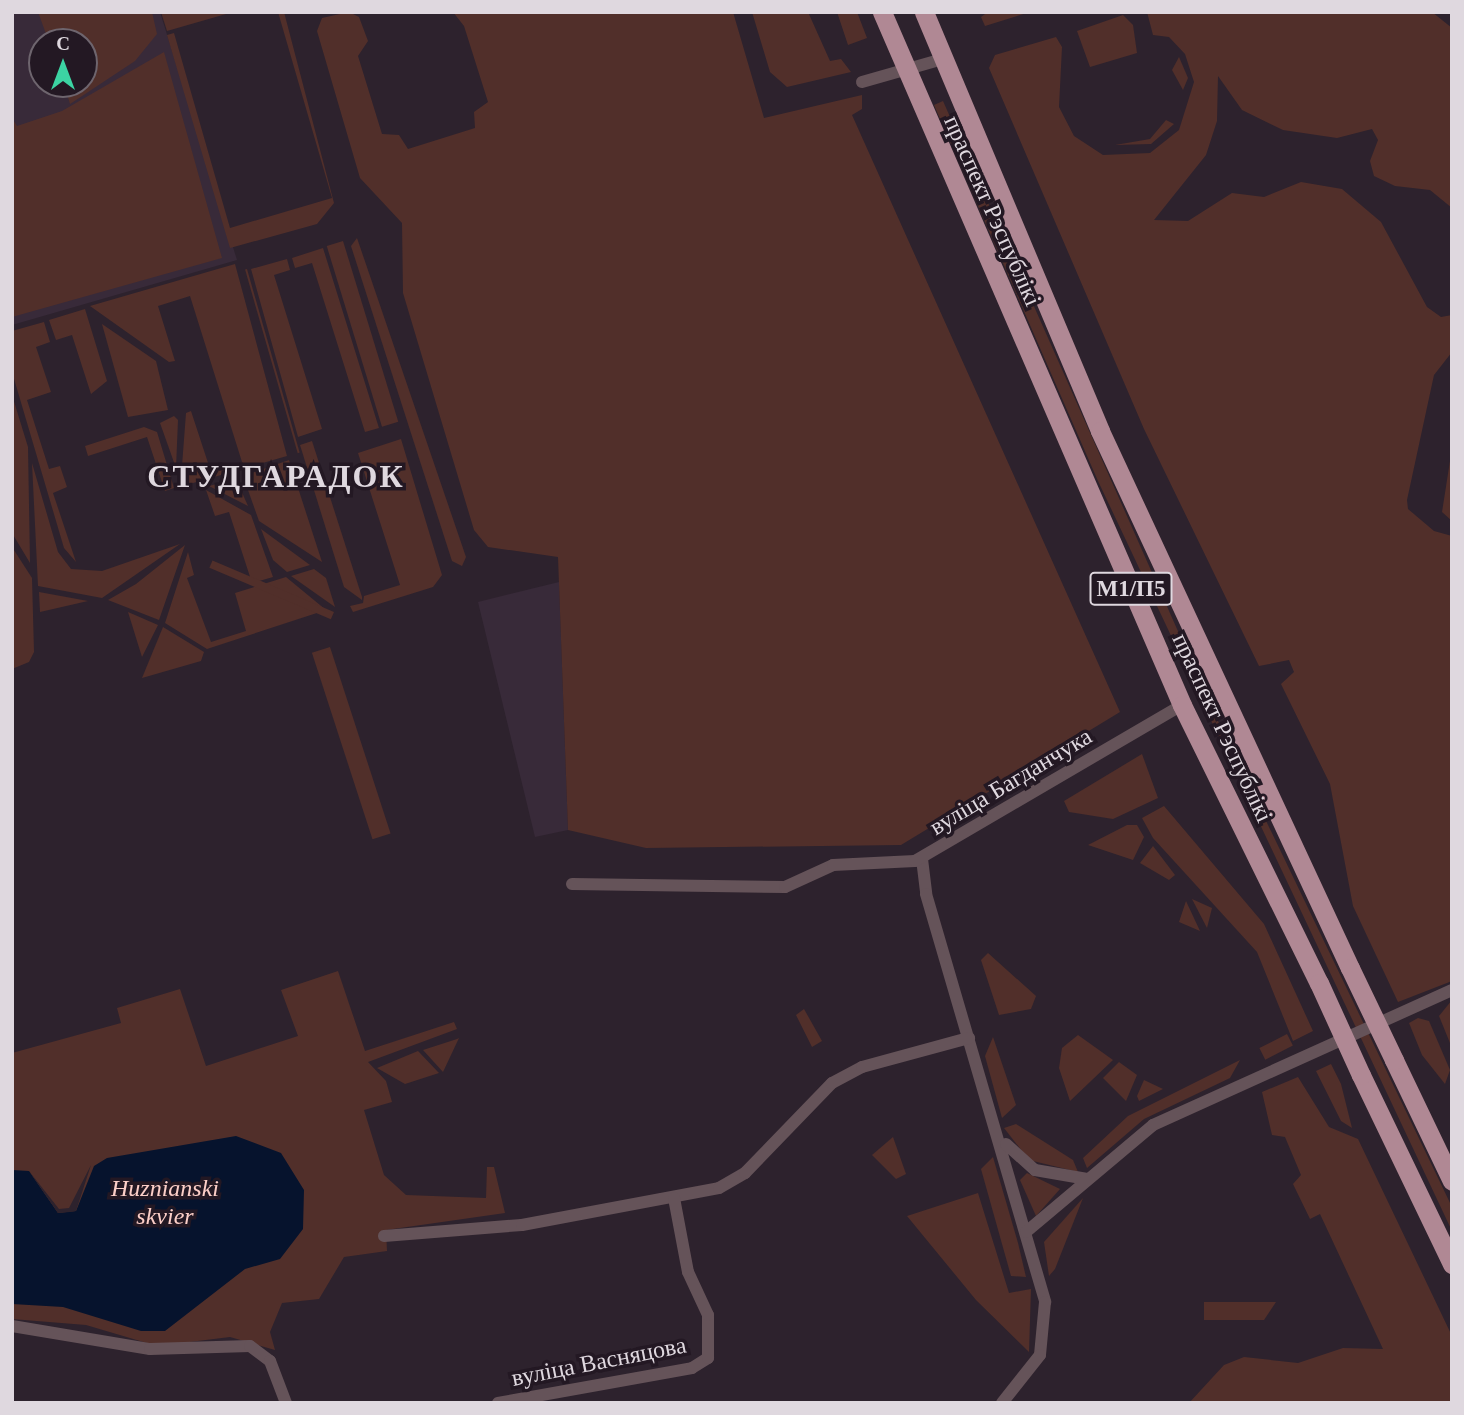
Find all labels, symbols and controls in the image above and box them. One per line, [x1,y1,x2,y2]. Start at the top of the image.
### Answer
north arrow [28,28,98,98]
text: С [56,33,70,54]
street label: праспект Рэспублікі [937,111,1047,311]
district label: СТУДГАРАДОК [149,457,403,495]
road number: М1/П5 [1089,569,1173,608]
street label: праспект Рэспублікі [1166,629,1278,827]
street label: вуліца Багданчука [925,722,1097,842]
park label: Huznianski skvier [111,1175,219,1231]
street label: вуліца Васняцова [509,1331,689,1393]

